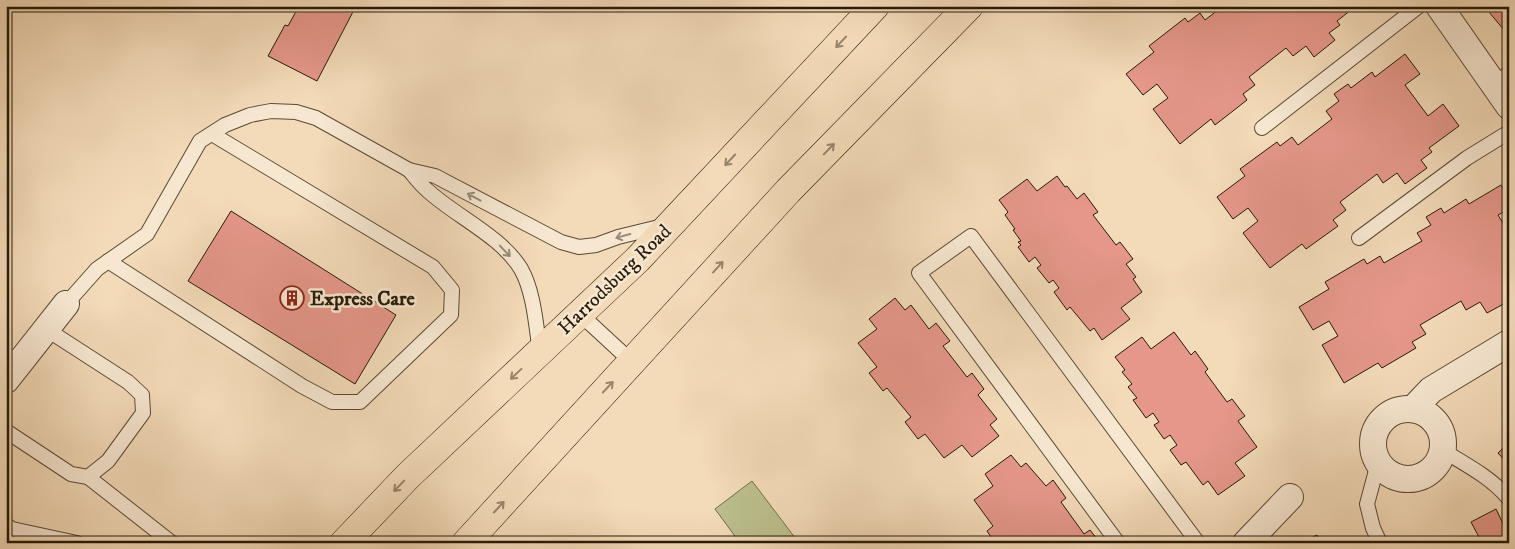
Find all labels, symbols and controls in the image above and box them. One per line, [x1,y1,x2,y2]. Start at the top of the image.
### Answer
one-way arrow [835,35,847,48]
one-way arrow [823,142,835,155]
one-way arrow [724,154,736,167]
one-way arrow [467,192,482,202]
street label: Harrodsburg Road [553,220,677,341]
one-way arrow [616,231,632,241]
one-way arrow [499,245,511,257]
one-way arrow [712,261,724,274]
building icon: Express Care [279,285,305,311]
place label: Express Care [310,287,416,312]
one-way arrow [510,368,523,380]
one-way arrow [603,381,614,394]
one-way arrow [393,479,405,491]
one-way arrow [493,500,505,513]

